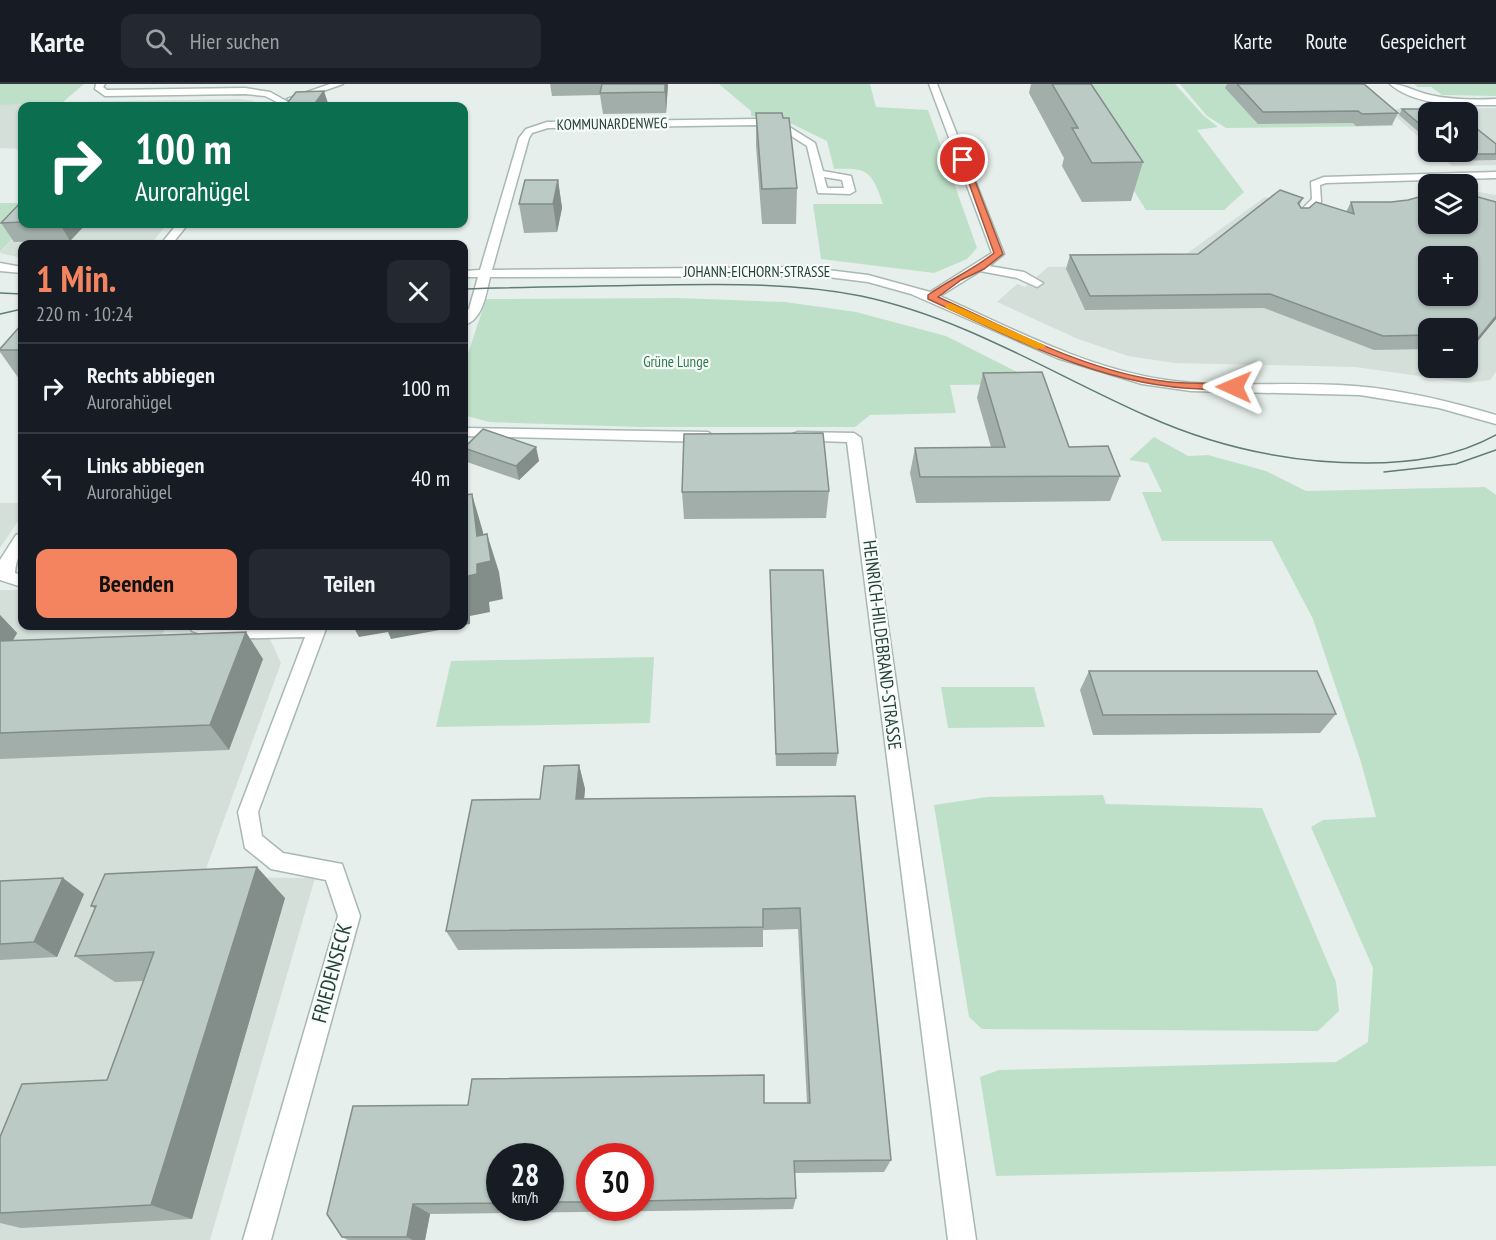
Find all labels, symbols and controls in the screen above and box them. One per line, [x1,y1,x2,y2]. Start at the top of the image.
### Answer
search box [121,14,541,68]
text: Karte [30,23,85,60]
icon: search [142,25,175,58]
text: Hier suchen [190,27,279,55]
text: Karte [1234,28,1272,55]
text: Route [1305,28,1347,55]
text: Gespeichert [1380,28,1466,55]
map controls [1418,102,1478,378]
button: sound [1418,102,1478,162]
street label: KOMMUNARDENWEG [556,113,668,134]
text: 100 m [135,121,232,176]
icon: right [36,126,114,204]
pin [937,134,988,185]
icon: arrive [946,143,979,176]
text: Aurorahügel [135,174,249,208]
button: layers [1418,174,1478,234]
button: + [1418,246,1478,306]
text: 1 Min. [36,255,116,302]
button: close [387,260,450,323]
street label: JOHANN-EICHORN-STRASSE [683,262,830,281]
text: 220 m · 10:24 [36,301,133,327]
button: − [1418,318,1478,378]
park label: Grüne Lunge [643,352,709,371]
position arrow [1202,355,1266,419]
text: Rechts abbiegen [87,361,215,389]
icon: right [36,372,69,405]
text: 100 m [401,374,450,402]
text: Aurorahügel [87,389,172,415]
text: Links abbiegen [87,451,204,479]
icon: left [36,462,69,495]
text: 40 m [411,464,450,492]
text: Aurorahügel [87,479,172,505]
street label: HEINRICH-HILDEBRAND-STRASSE [858,539,907,751]
button: Beenden [36,549,237,618]
button: Teilen [249,549,450,618]
street label: FRIEDENSECK [305,920,358,1026]
speed limit sign: 30 [576,1143,654,1221]
text: 28 [511,1155,539,1194]
text: km/h [512,1188,538,1207]

